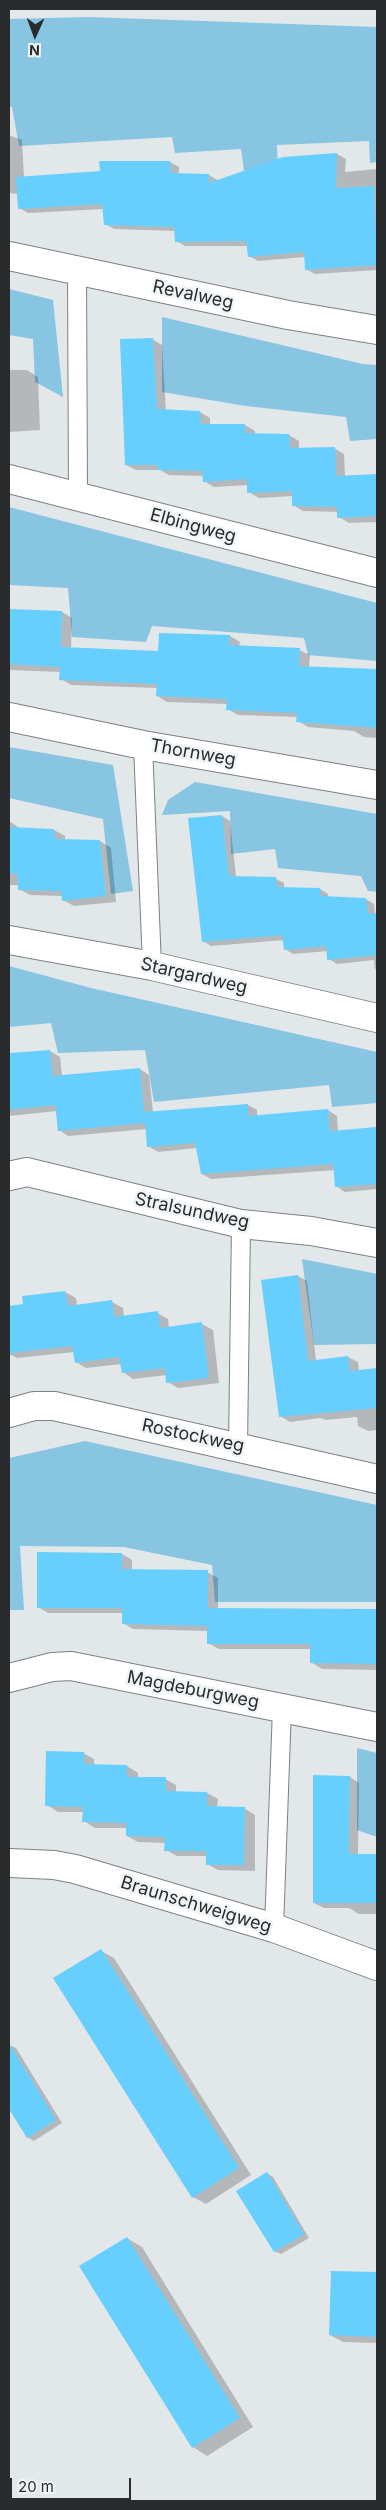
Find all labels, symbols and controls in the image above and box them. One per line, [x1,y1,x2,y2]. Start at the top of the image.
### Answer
north arrow [10,10,60,60]
text: N [29,42,40,59]
street label: Revalweg [151,276,235,314]
street label: Elbingweg [148,504,238,548]
street label: Thornweg [148,735,238,771]
street label: Stargardweg [139,953,249,999]
street label: Stralsundweg [133,1188,251,1234]
street label: Rostockweg [140,1415,246,1457]
street label: Magdeburgweg [125,1667,261,1713]
street label: Braunschweigweg [118,1872,274,1938]
scale bar [12,2468,134,2500]
text: 20 m [18,2477,54,2496]

